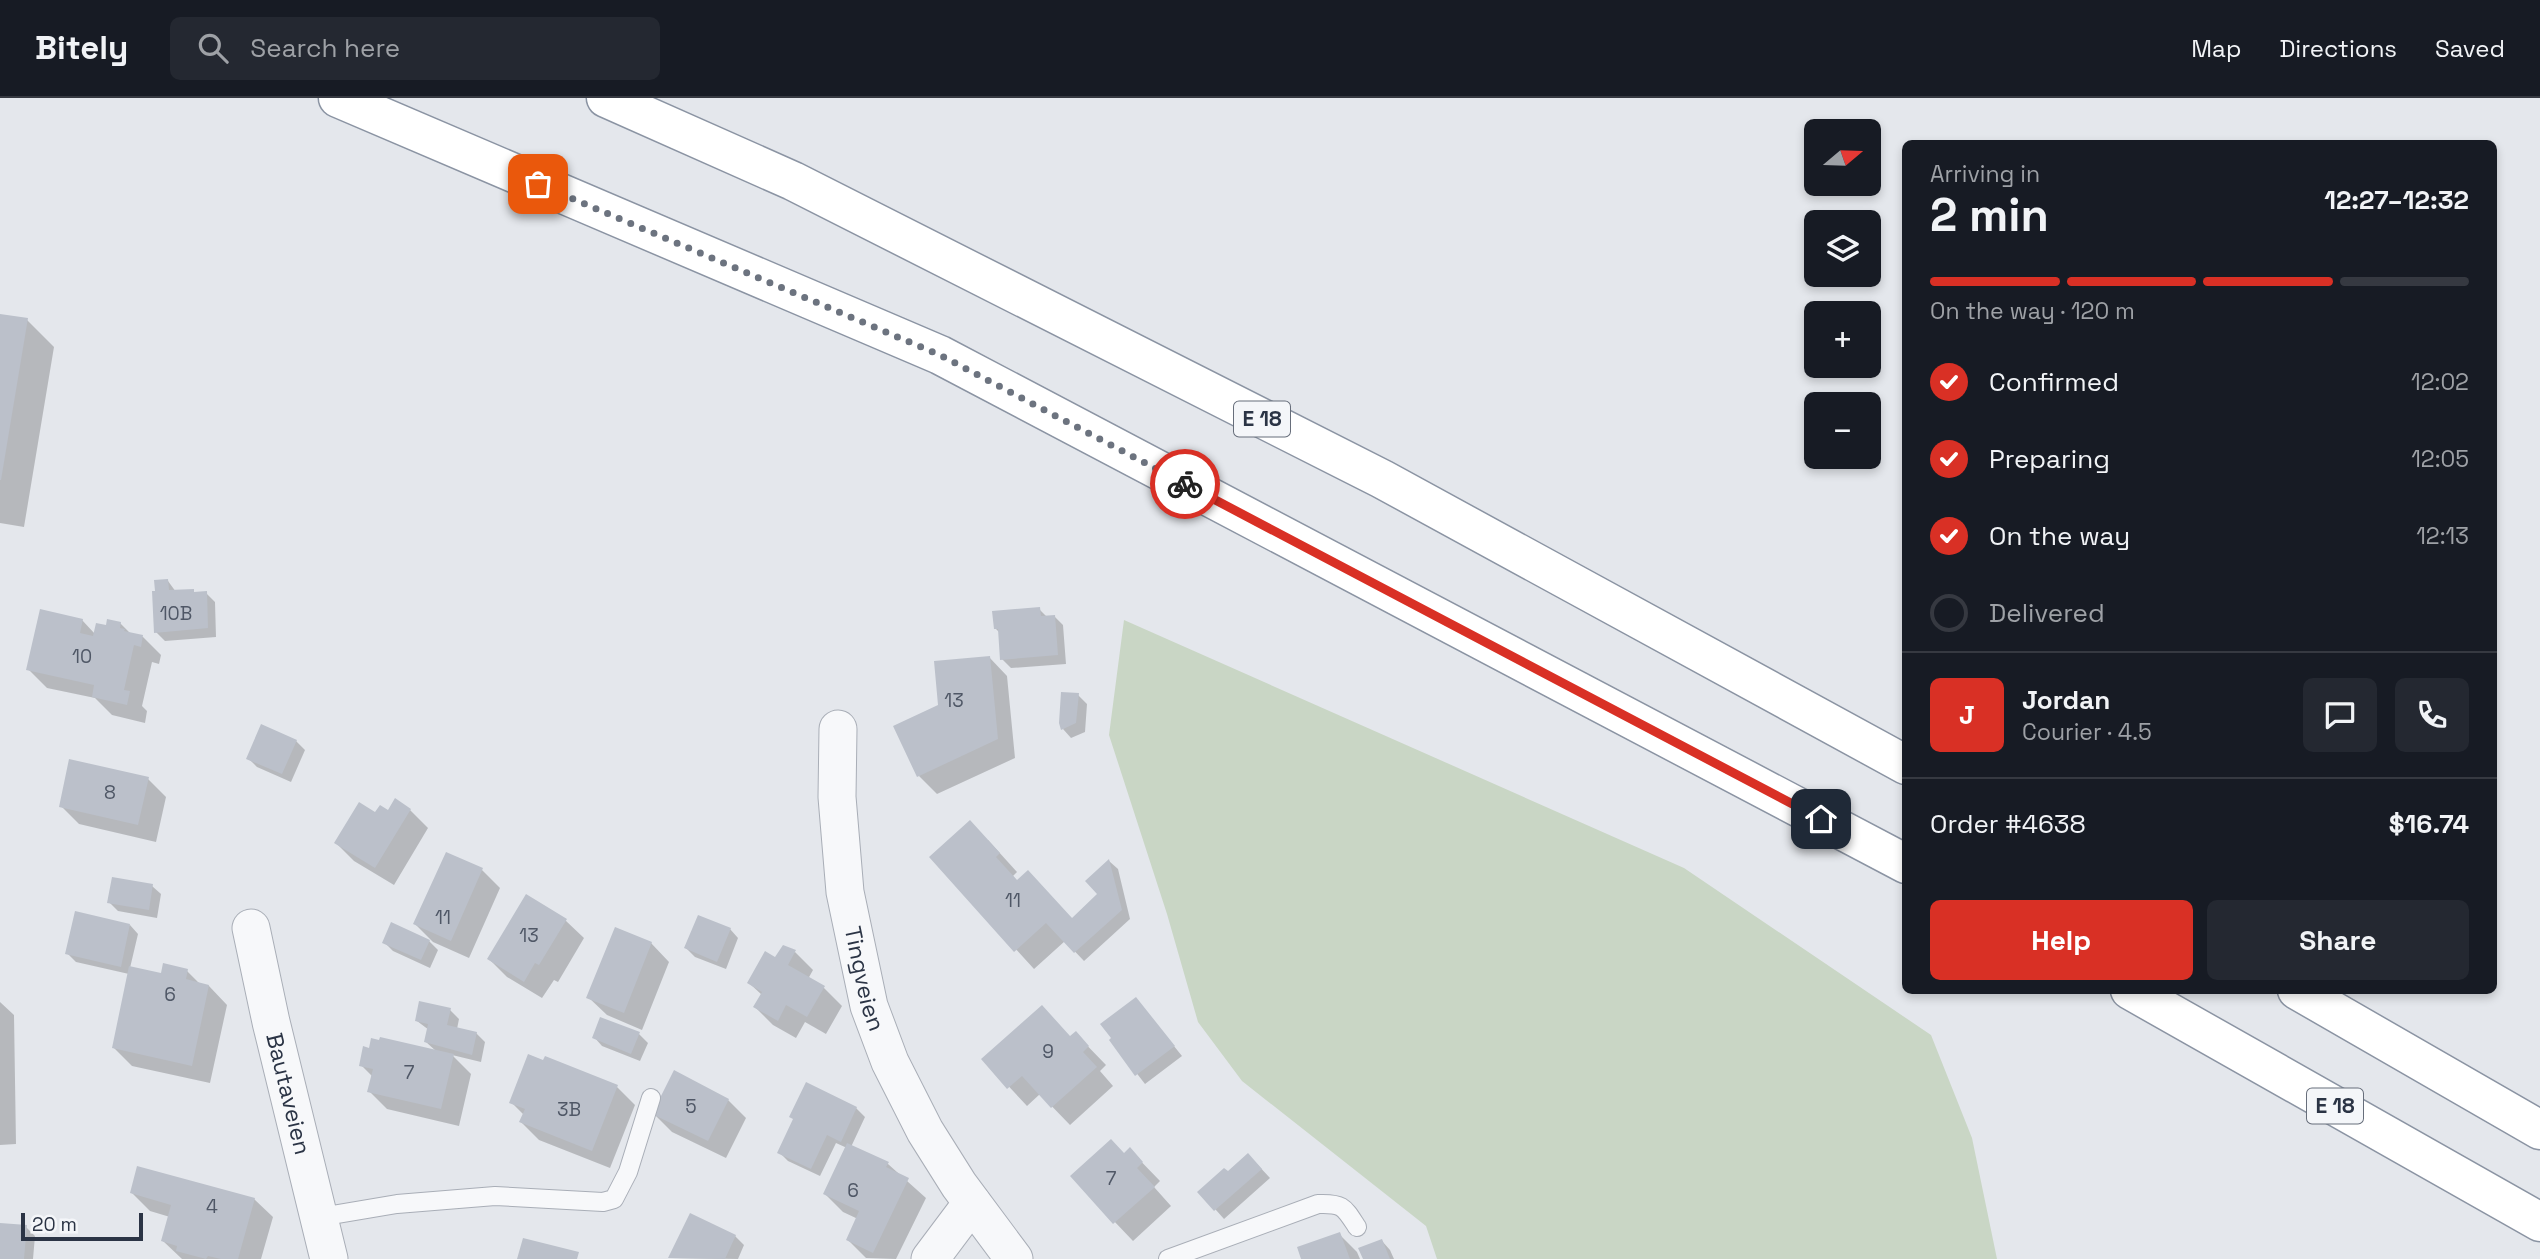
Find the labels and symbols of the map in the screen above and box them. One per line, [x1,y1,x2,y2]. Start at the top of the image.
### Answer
north arrow [1804,119,1881,196]
pin [508,154,568,214]
road number: E 18 [1234,402,1290,436]
courier [1150,449,1220,519]
house number: 10B [160,601,192,626]
house number: 10 [72,644,92,669]
house number: 13 [944,688,964,713]
house number: 8 [104,780,116,805]
pin [1791,789,1851,849]
house number: 11 [1005,888,1021,913]
house number: 11 [435,905,451,930]
house number: 13 [519,923,539,948]
street label: Tingveien [838,923,892,1035]
house number: 6 [164,982,176,1007]
street label: Bautaveien [259,1030,318,1158]
house number: 9 [1042,1039,1054,1064]
house number: 7 [404,1060,415,1085]
road number: E 18 [2307,1088,2363,1124]
house number: 5 [685,1094,697,1119]
house number: 3B [557,1097,581,1122]
house number: 7 [1106,1166,1117,1191]
house number: 6 [847,1178,859,1203]
house number: 4 [206,1194,218,1219]
scale bar [21,1210,144,1242]

